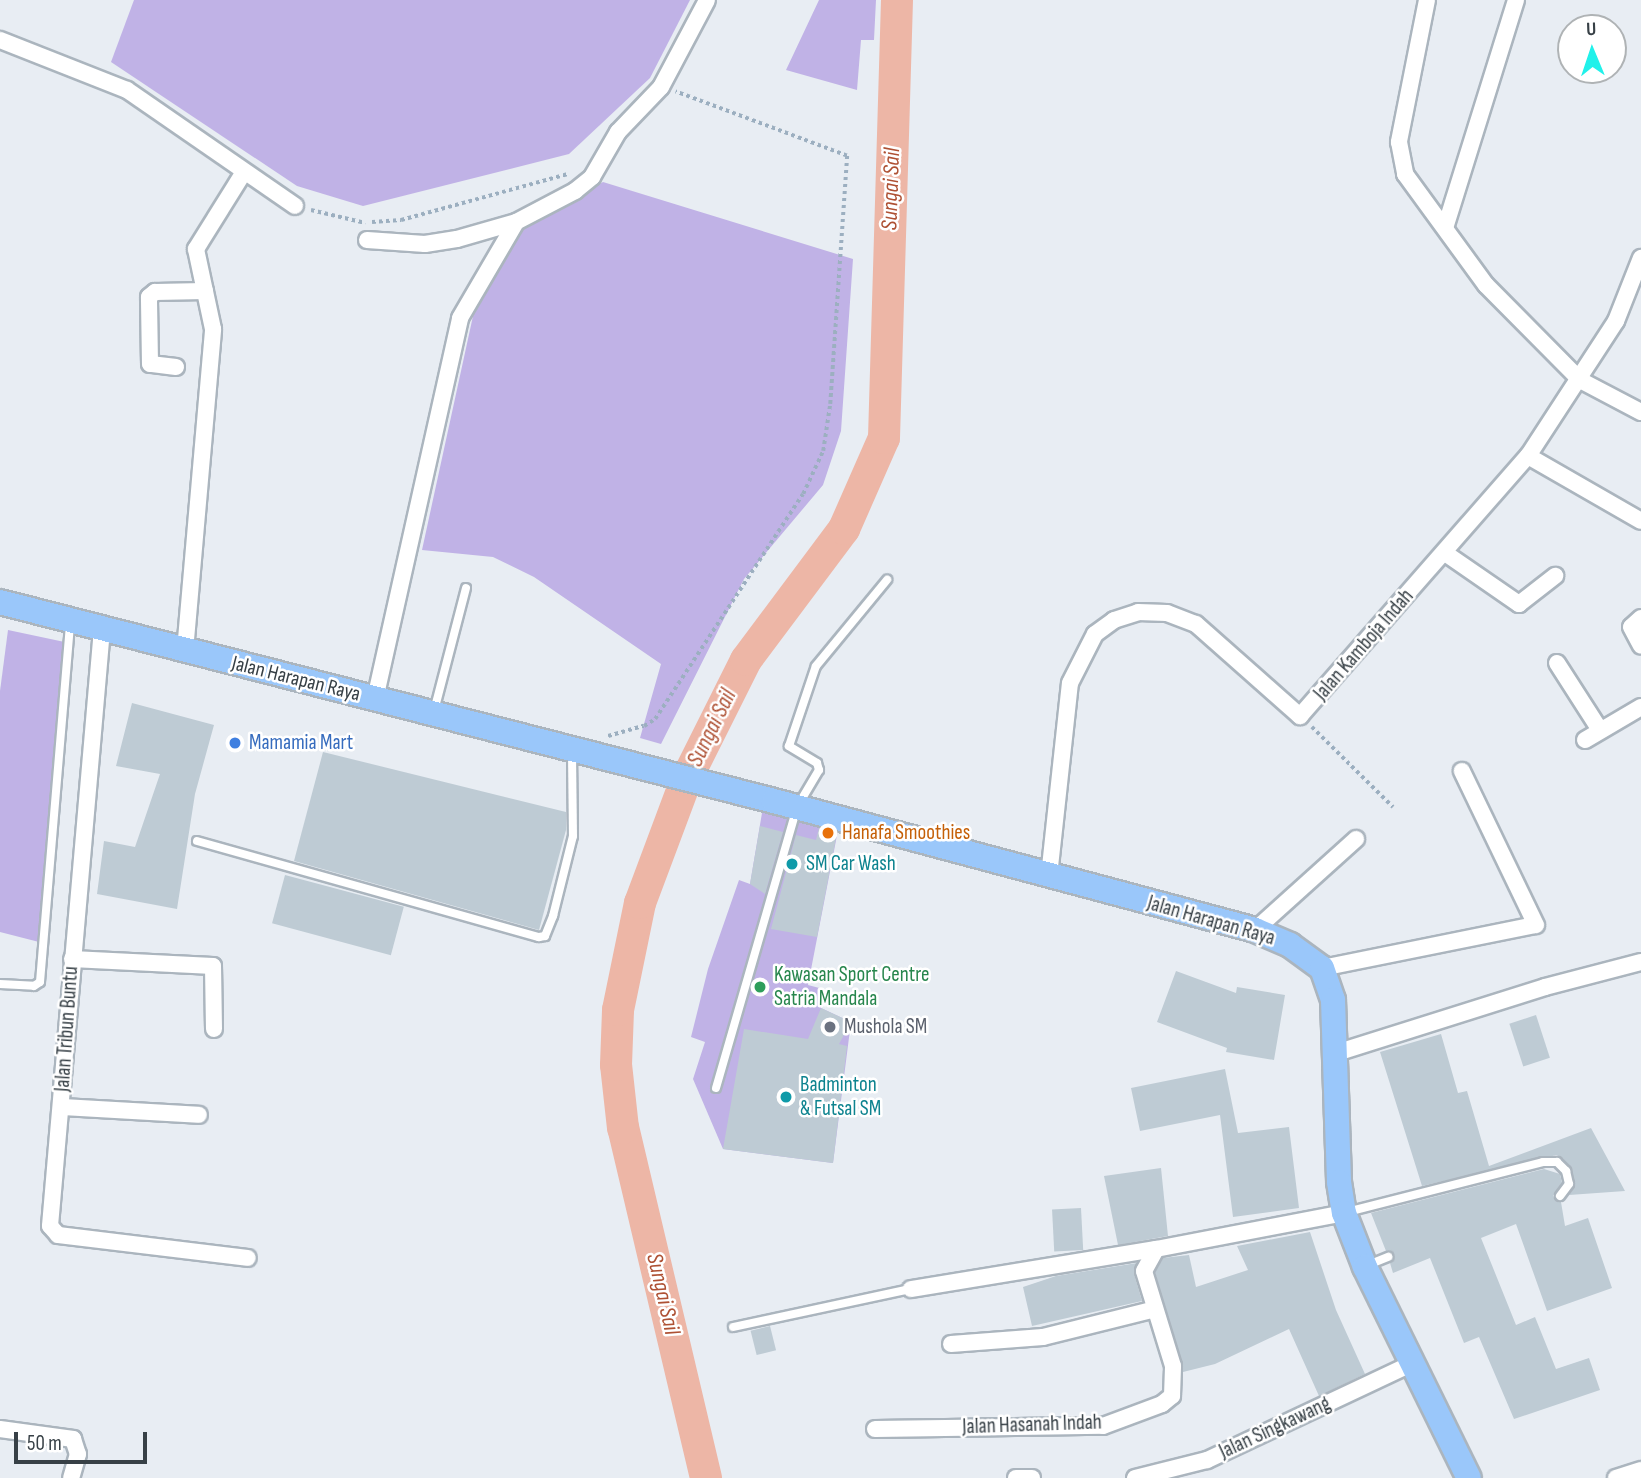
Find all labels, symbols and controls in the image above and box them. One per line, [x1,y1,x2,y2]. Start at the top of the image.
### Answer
north arrow [1557,14,1627,84]
text: U [1586,18,1597,41]
water label: Sungai Sail [876,147,906,231]
street label: Jalan Kamboja Indah [1309,584,1419,706]
street label: Jalan Harapan Raya [229,651,363,707]
water label: Sungai Sail [682,685,742,771]
place label: Mamamia Mart [249,730,353,756]
marker: Mamamia Mart [227,735,243,751]
place label: Hanafa Smoothies [842,820,970,846]
marker: Hanafa Smoothies [820,825,836,841]
place label: SM Car Wash [806,851,896,877]
marker: SM Car Wash [784,856,800,872]
street label: Jalan Harapan Raya [1144,891,1278,951]
place label: Kawasan Sport Centre Satria Mandala [774,962,929,1012]
street label: Jalan Tribun Buntu [50,965,84,1093]
marker: Kawasan Sport Centre Satria Mandala [752,979,768,995]
place label: Mushola SM [844,1014,927,1040]
marker: Mushola SM [822,1019,838,1035]
place label: Badminton & Futsal SM [800,1072,881,1122]
marker: Badminton & Futsal SM [778,1089,794,1105]
water label: Sungai Sail [640,1251,686,1337]
street label: Jalan Singkawang [1215,1391,1335,1465]
street label: Jalan Hasanah Indah [962,1410,1102,1440]
scale bar [18,1418,150,1462]
text: 50 m [27,1431,62,1456]

